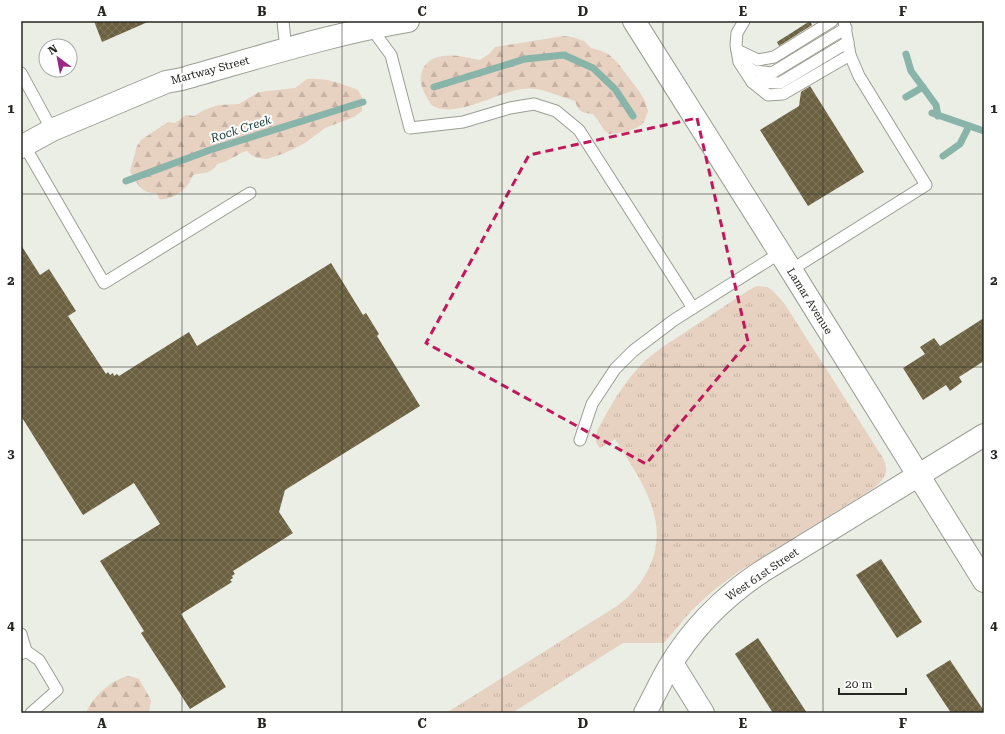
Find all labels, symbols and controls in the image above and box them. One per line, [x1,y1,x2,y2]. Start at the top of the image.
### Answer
text: A [97,4,107,19]
text: B [257,4,267,19]
text: C [417,4,427,19]
text: D [578,4,588,19]
text: E [739,4,747,19]
text: F [899,4,907,19]
north arrow [38,38,78,78]
text: N [46,42,60,58]
street label: Martway Street [169,54,251,87]
text: 1 [7,101,15,116]
text: 1 [990,101,998,116]
water label: Rock Creek [208,112,274,146]
street label: Lamar Avenue [784,266,835,337]
text: 2 [7,273,15,288]
text: 2 [990,273,998,288]
text: 3 [7,446,15,461]
text: 3 [990,446,998,461]
street label: West 61st Street [723,545,801,604]
text: 4 [7,618,15,633]
text: 4 [990,618,998,633]
scale bar [839,670,906,696]
text: 20 m [845,677,872,691]
text: A [97,716,107,731]
text: B [257,716,267,731]
text: C [417,716,427,731]
text: D [578,716,588,731]
text: E [739,716,747,731]
text: F [899,716,907,731]

